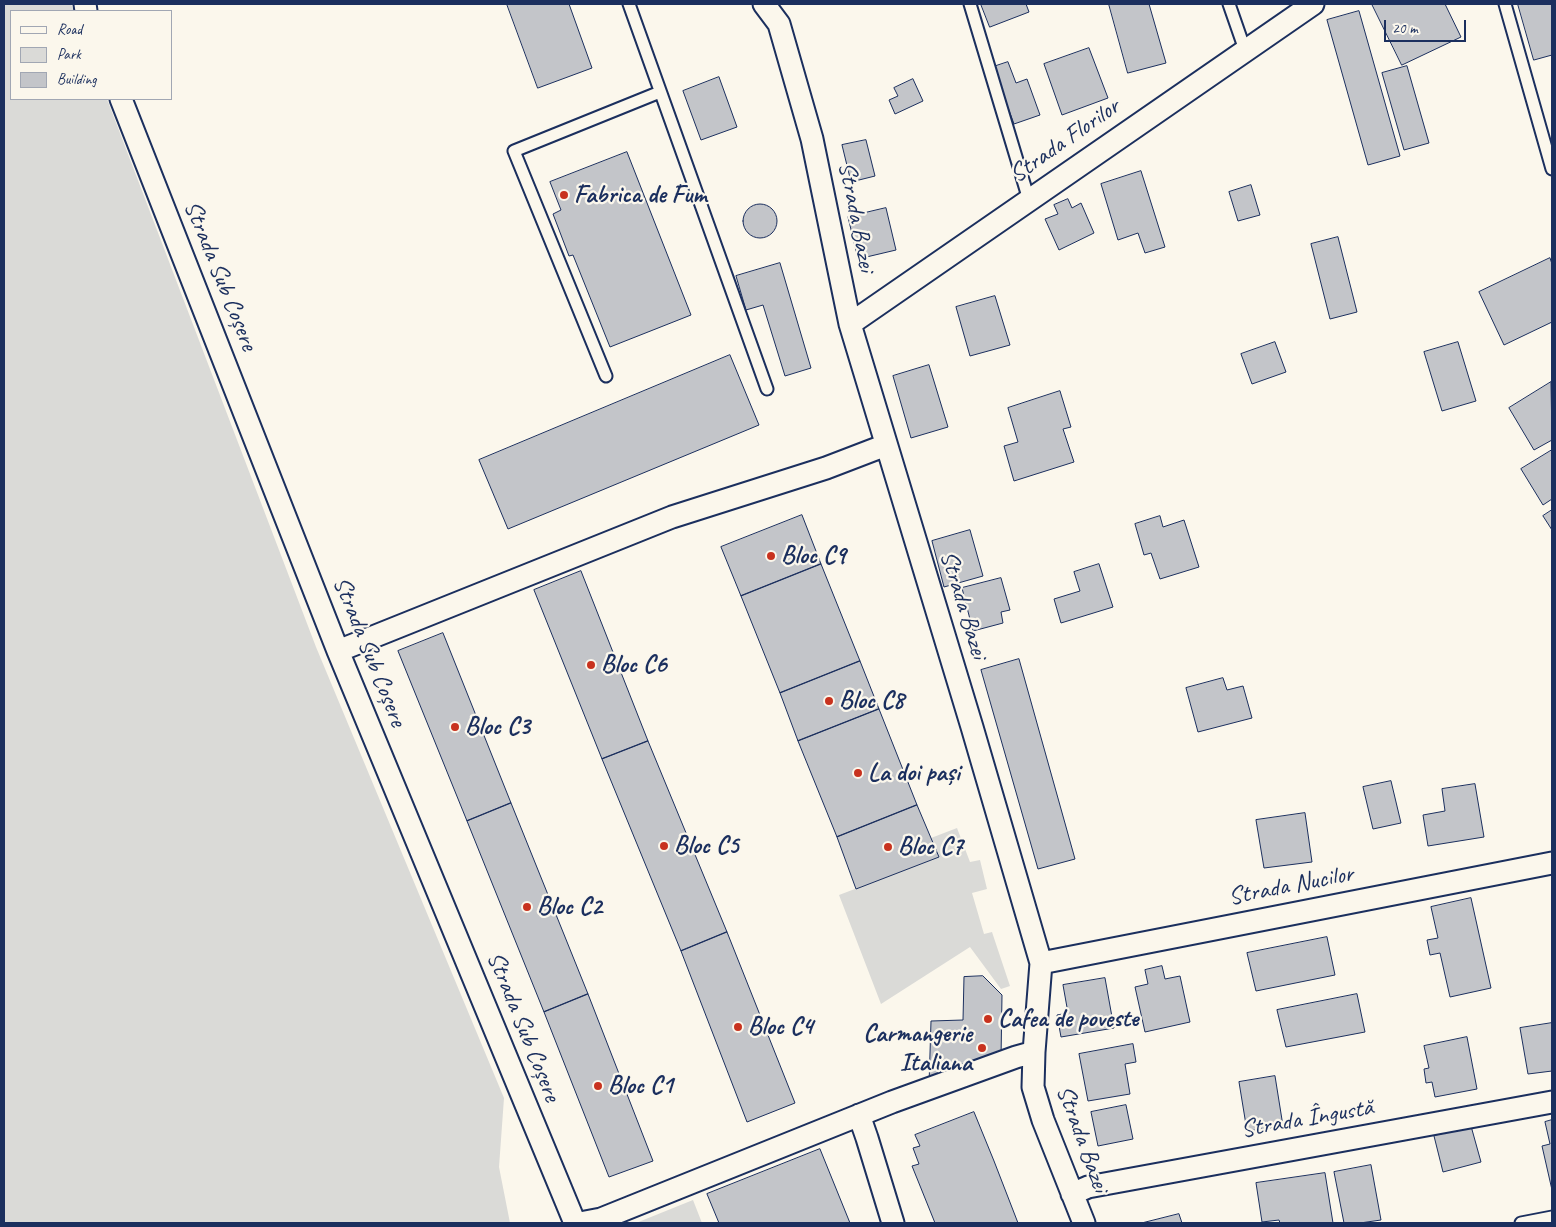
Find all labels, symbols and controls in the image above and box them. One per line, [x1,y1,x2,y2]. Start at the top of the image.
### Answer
legend [10,10,172,100]
scale bar [1386,10,1468,42]
text: 20 m [1392,19,1418,38]
text: Road [57,20,82,39]
text: Park [57,45,81,64]
text: Building [57,70,96,89]
street label: Strada Florilor [1004,92,1126,190]
street label: Strada Bazei [831,159,881,275]
place label: Fabrica de Fum [574,180,706,210]
marker: Fabrica de Fum [558,189,570,201]
street label: Strada Sub Coșere [176,197,264,355]
place label: Bloc C9 [781,541,846,571]
street label: Strada Bazei [932,547,994,663]
marker: Bloc C9 [765,550,777,562]
street label: Strada Sub Coșere [325,573,413,731]
place label: Bloc C6 [601,650,667,680]
marker: Bloc C6 [585,659,597,671]
place label: Bloc C8 [839,686,904,716]
marker: Bloc C8 [823,695,835,707]
place label: Bloc C3 [465,712,530,742]
marker: Bloc C3 [449,721,461,733]
place label: La doi pași [868,758,960,788]
marker: La doi pași [852,767,864,779]
place label: Bloc C5 [674,831,739,861]
place label: Bloc C7 [898,832,963,862]
marker: Bloc C5 [658,840,670,852]
marker: Bloc C7 [882,841,894,853]
street label: Strada Nucilor [1226,859,1356,913]
place label: Bloc C2 [537,892,602,922]
marker: Bloc C2 [521,901,533,913]
street label: Strada Sub Coșere [479,948,567,1106]
place label: Cafea de poveste [998,1004,1138,1034]
place label: Bloc C4 [748,1012,813,1042]
marker: Cafea de poveste [982,1013,994,1025]
place label: Carmangerie Italiana [863,1019,972,1078]
marker: Bloc C4 [732,1021,744,1033]
marker: Carmangerie Italiana [976,1042,988,1054]
place label: Bloc C1 [608,1071,673,1101]
marker: Bloc C1 [592,1080,604,1092]
street label: Strada Bazei [1049,1082,1115,1196]
street label: Strada Îngustă [1238,1093,1376,1145]

